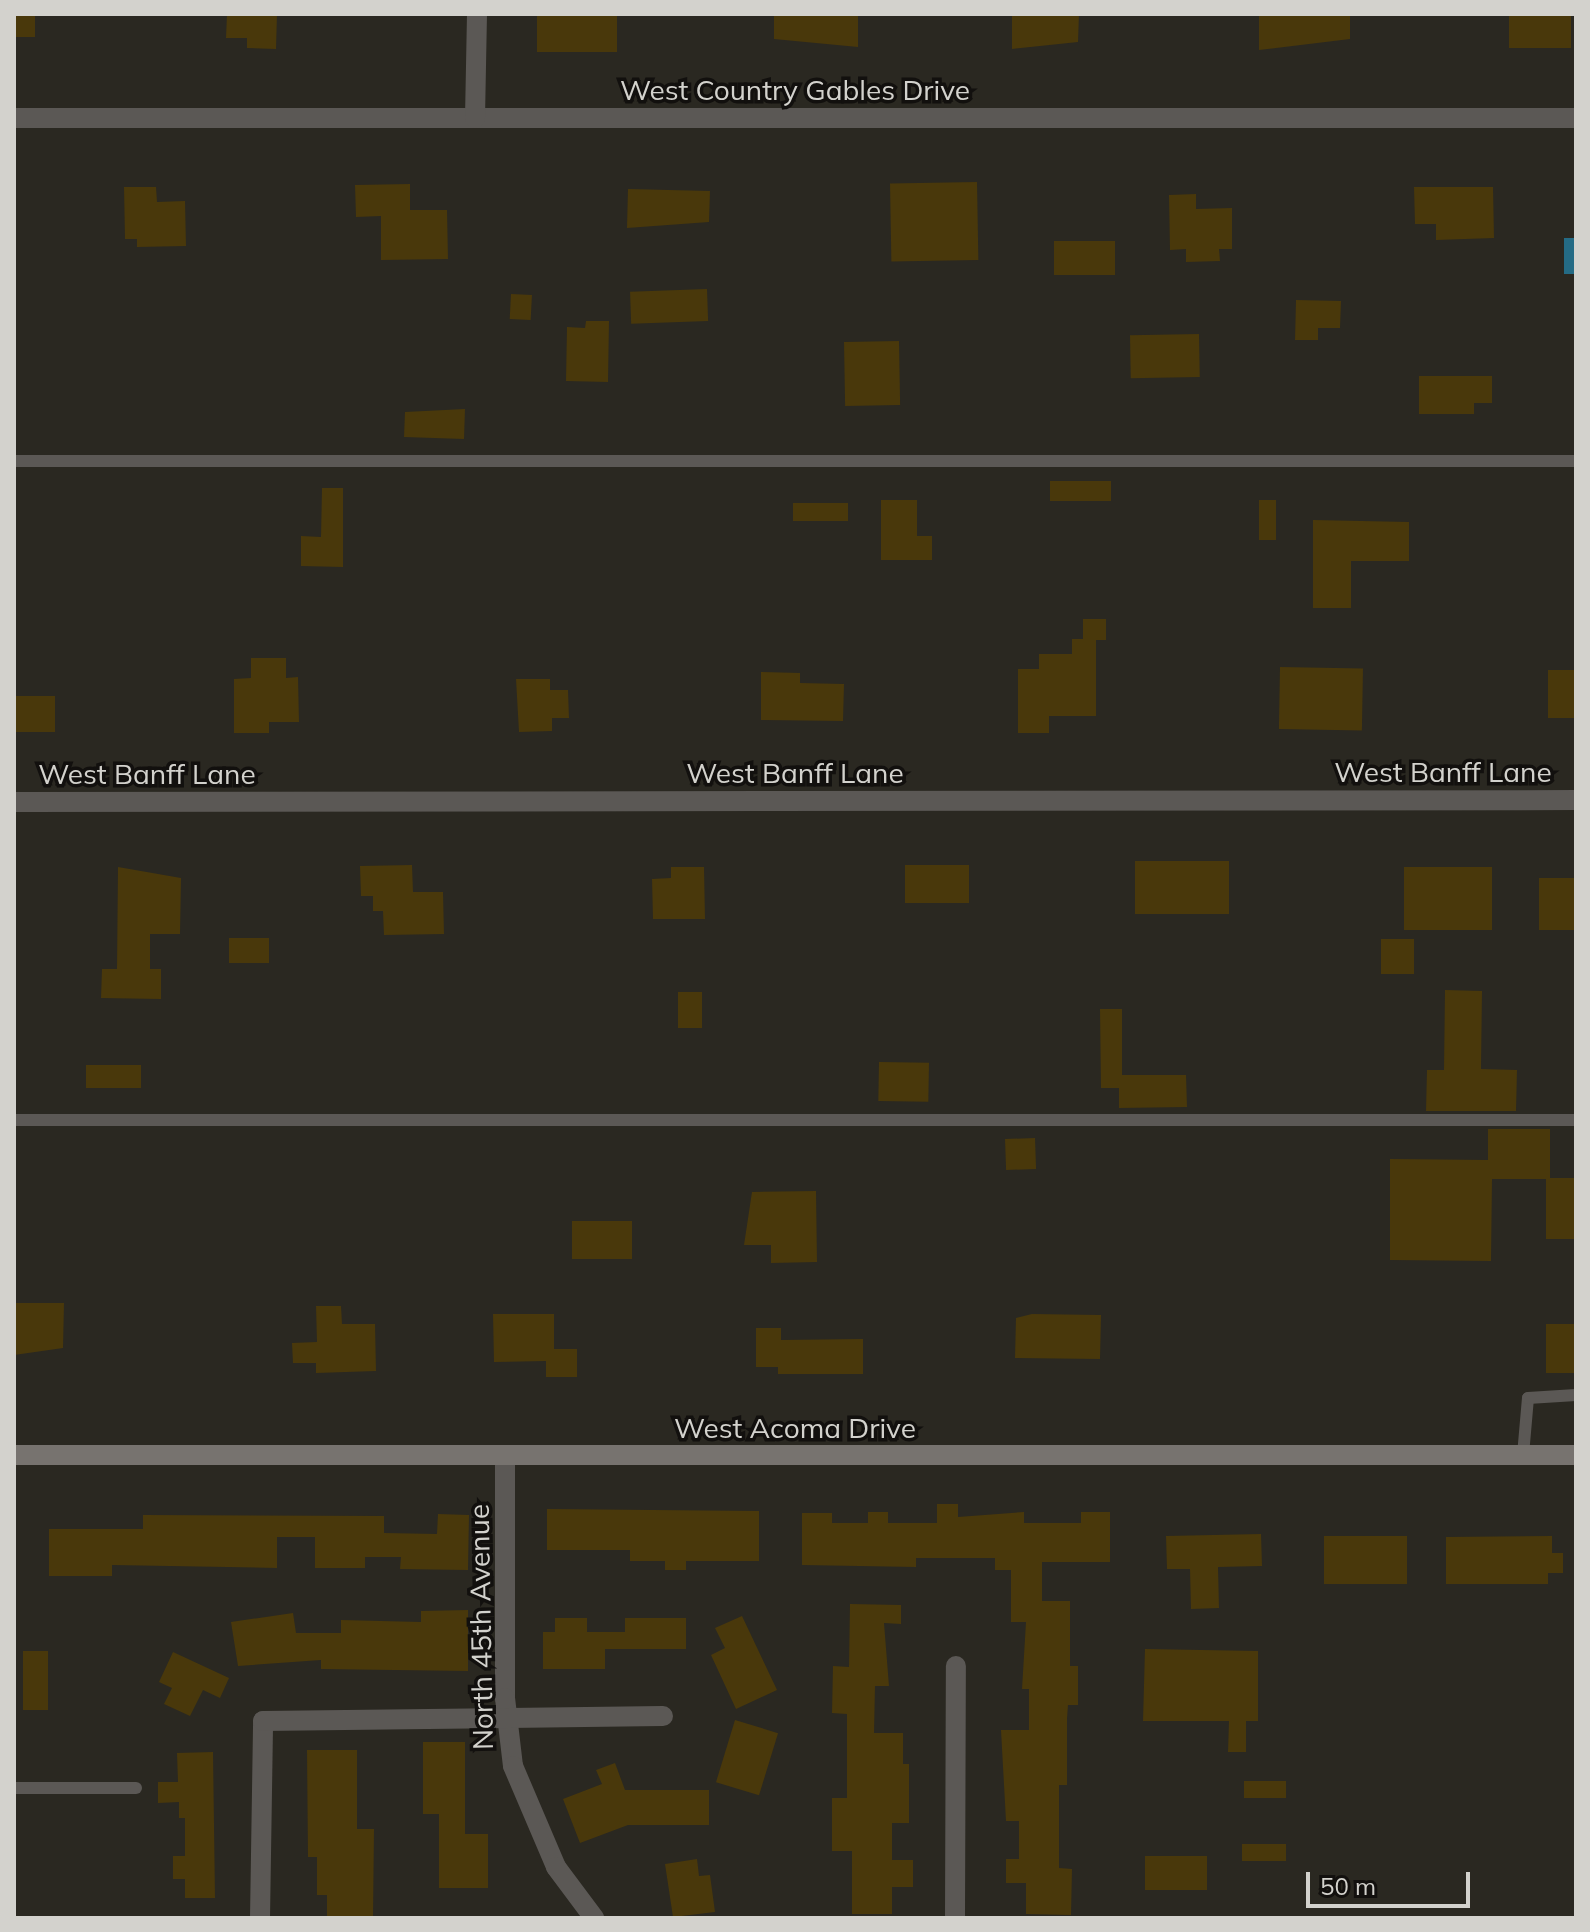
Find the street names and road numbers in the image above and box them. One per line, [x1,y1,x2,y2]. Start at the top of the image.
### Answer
street label: West Country Gables Drive [620,73,970,107]
street label: West Banff Lane [1334,755,1552,789]
street label: West Banff Lane [686,756,904,790]
street label: West Banff Lane [38,757,256,791]
street label: West Acoma Drive [674,1411,916,1445]
street label: North 45th Avenue [462,1504,500,1750]

